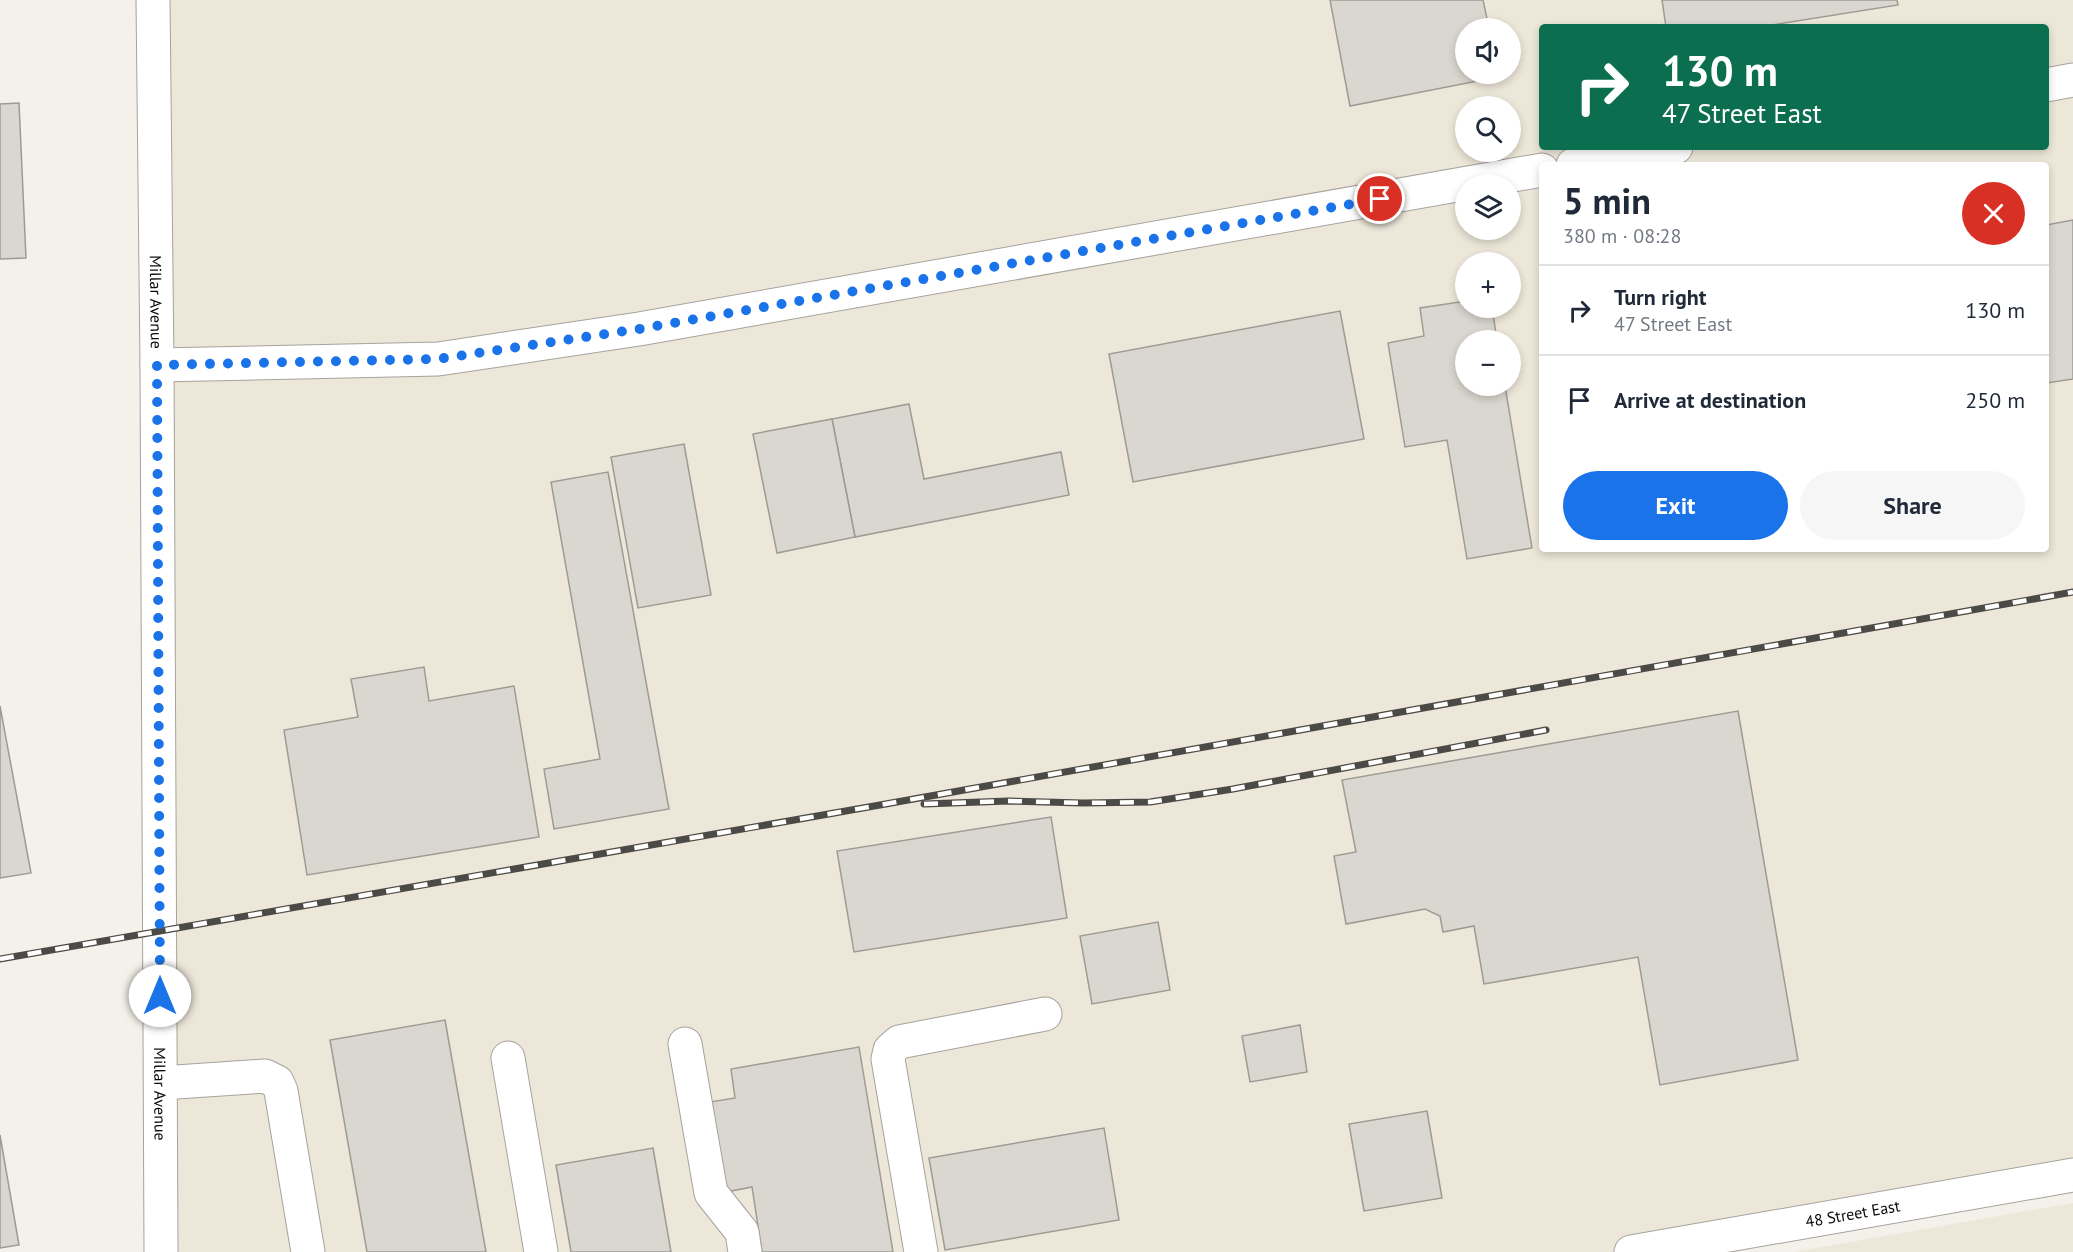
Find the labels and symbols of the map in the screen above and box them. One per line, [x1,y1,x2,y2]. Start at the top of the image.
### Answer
pin [1354,173,1405,224]
street label: Millar Avenue [146,255,167,349]
position arrow [128,964,192,1028]
street label: Millar Avenue [150,1047,170,1141]
street label: 48 Street East [1804,1195,1902,1231]

